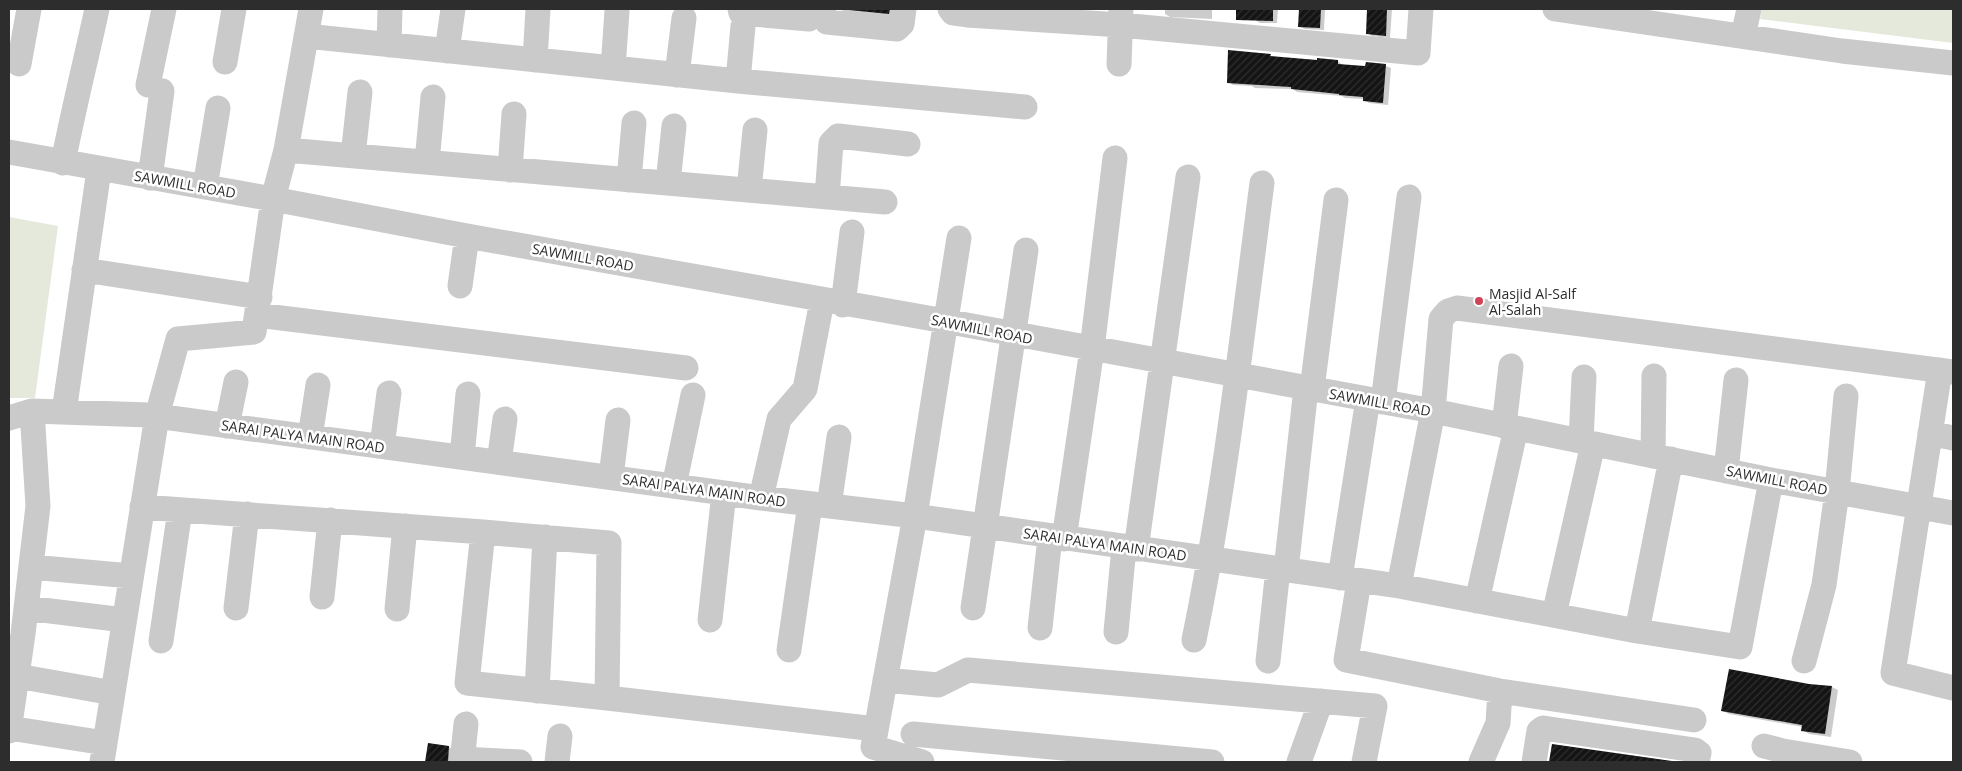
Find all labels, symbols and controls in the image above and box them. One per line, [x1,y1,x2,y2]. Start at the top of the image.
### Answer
street label: SAWMILL ROAD [133,166,237,202]
street label: SAWMILL ROAD [531,239,635,275]
place label: Masjid Al-Salf Al-Salah [1489,284,1577,319]
marker: Masjid Al-Salf Al-Salah [1473,295,1485,307]
street label: SAWMILL ROAD [930,310,1034,348]
street label: SAWMILL ROAD [1328,384,1432,420]
street label: SARAI PALYA MAIN ROAD [220,415,386,457]
street label: SAWMILL ROAD [1725,461,1829,499]
street label: SARAI PALYA MAIN ROAD [621,469,787,511]
street label: SARAI PALYA MAIN ROAD [1022,523,1188,565]

